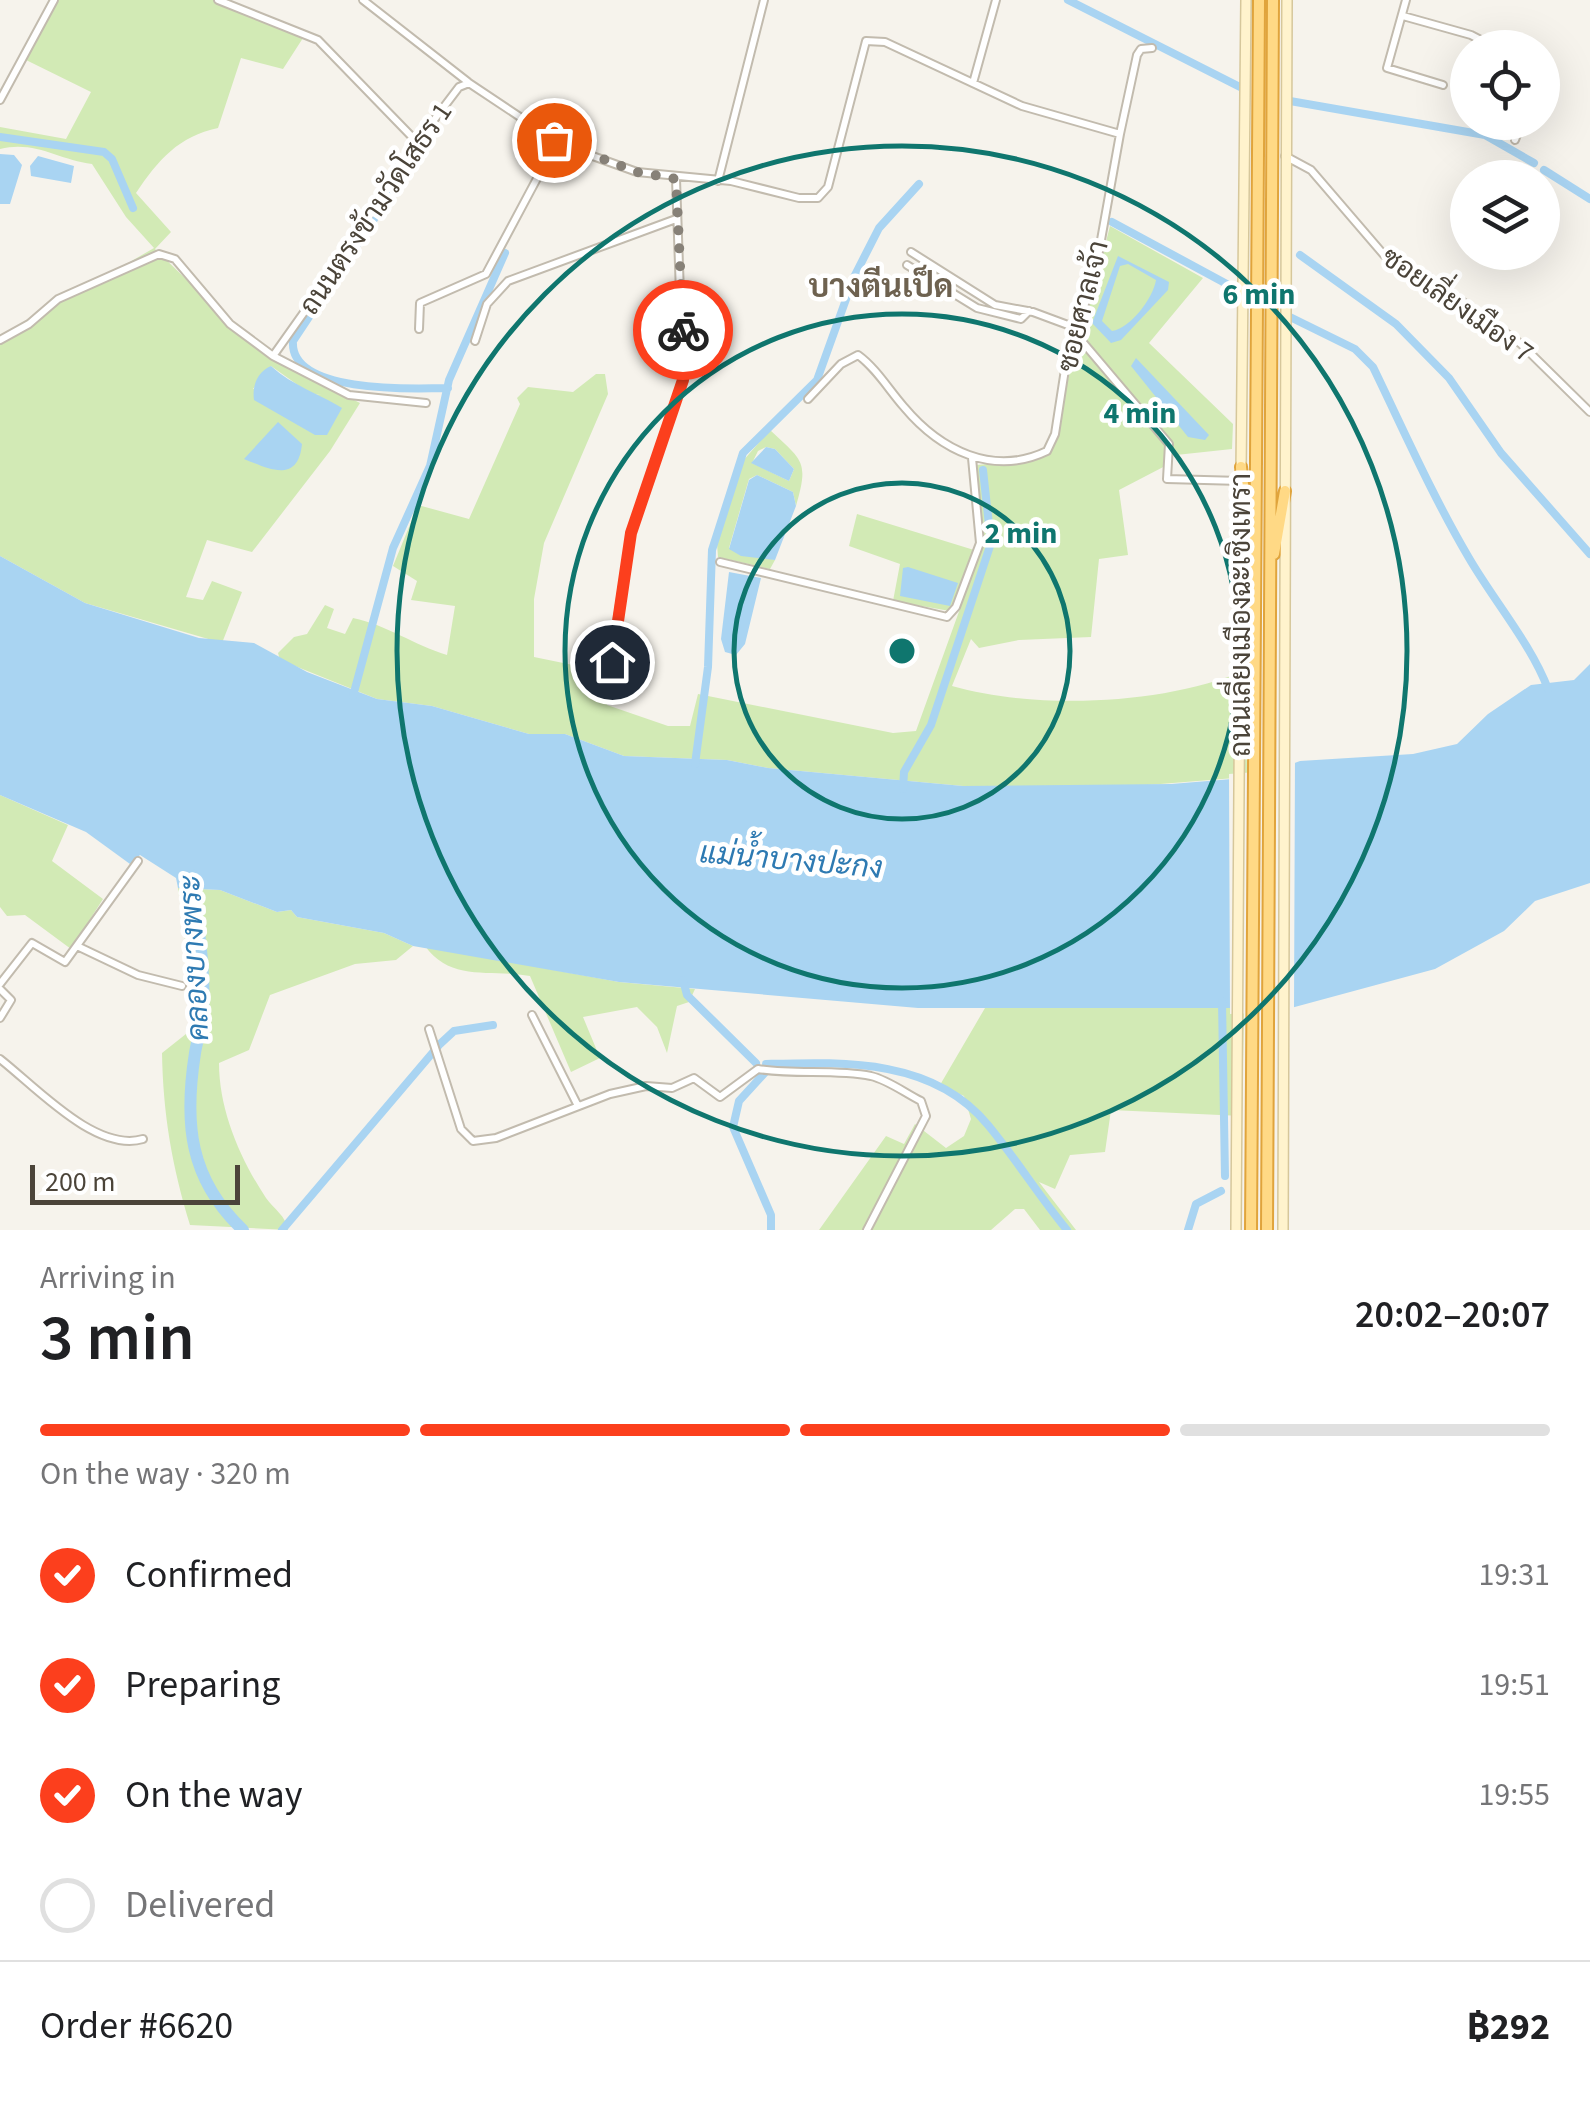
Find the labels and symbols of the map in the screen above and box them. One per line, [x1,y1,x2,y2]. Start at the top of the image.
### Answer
street label: ถนนตรงข้ามวัดโสธร 1 [290,94,462,323]
pin [512,98,597,183]
street label: ซอยเลี่ยงเมือง 7 [1373,233,1545,372]
street label: ซอยศาลเจ้า [1047,236,1119,376]
district label: บางตีนเป็ด [809,264,953,310]
text: 6 min [1223,273,1296,316]
courier [633,280,733,380]
text: 4 min [1104,392,1177,435]
street label: ถนนเลี่ยงเมืองฉะเชิงเทรา [1216,473,1261,757]
text: 2 min [985,512,1058,555]
pin [570,620,655,705]
centre of rings [884,633,920,669]
water label: แม่น้ำบางปะกง [698,825,885,890]
water label: คลองบางพระ [169,874,220,1042]
scale bar [30,1160,240,1204]

